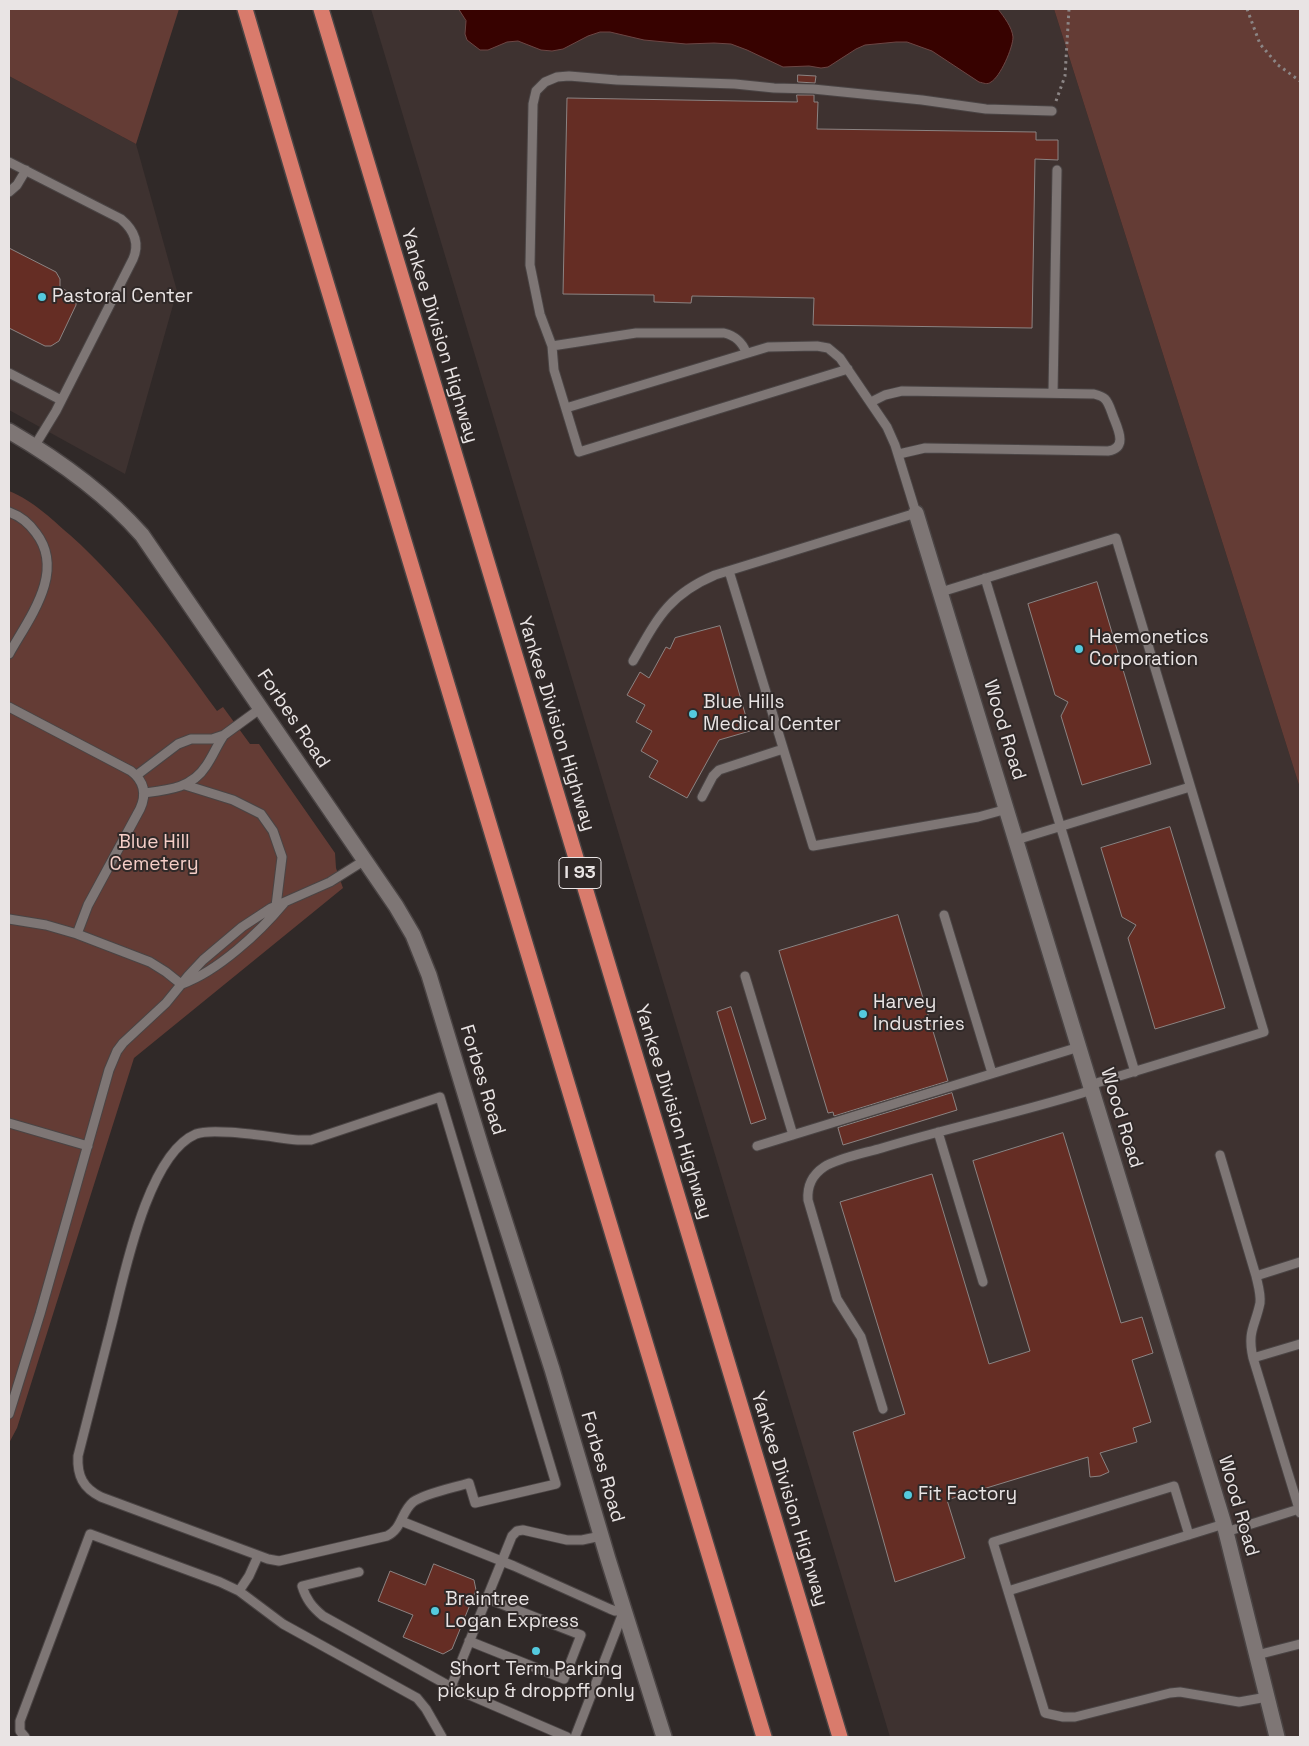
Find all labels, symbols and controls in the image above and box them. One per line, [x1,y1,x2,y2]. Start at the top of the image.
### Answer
street label: Yankee Division Highway [395,226,483,446]
place label: Pastoral Center [52,286,193,308]
marker: Pastoral Center [36,291,48,303]
street label: Yankee Division Highway [512,614,600,834]
place label: Haemonetics Corporation [1089,627,1209,671]
marker: Haemonetics Corporation [1073,643,1085,655]
street label: Forbes Road [252,665,334,773]
street label: Wood Road [978,677,1030,783]
place label: Blue Hills Medical Center [703,692,841,736]
marker: Blue Hills Medical Center [687,708,699,720]
park label: Blue Hill Cemetery [109,832,199,876]
road number: I 93 [559,858,601,888]
place label: Harvey Industries [873,992,965,1036]
street label: Yankee Division Highway [629,1002,717,1222]
marker: Harvey Industries [857,1008,869,1020]
street label: Forbes Road [454,1022,510,1138]
street label: Wood Road [1095,1065,1147,1171]
street label: Yankee Division Highway [745,1389,833,1609]
street label: Forbes Road [575,1409,629,1525]
street label: Wood Road [1213,1453,1263,1559]
place label: Fit Factory [918,1484,1017,1506]
marker: Fit Factory [902,1489,914,1501]
place label: Braintree Logan Express [445,1589,579,1633]
marker: Braintree Logan Express [429,1605,441,1617]
marker: Short Term Parking pickup & droppff only [530,1645,542,1657]
place label: Short Term Parking pickup & droppff only [437,1659,635,1703]

